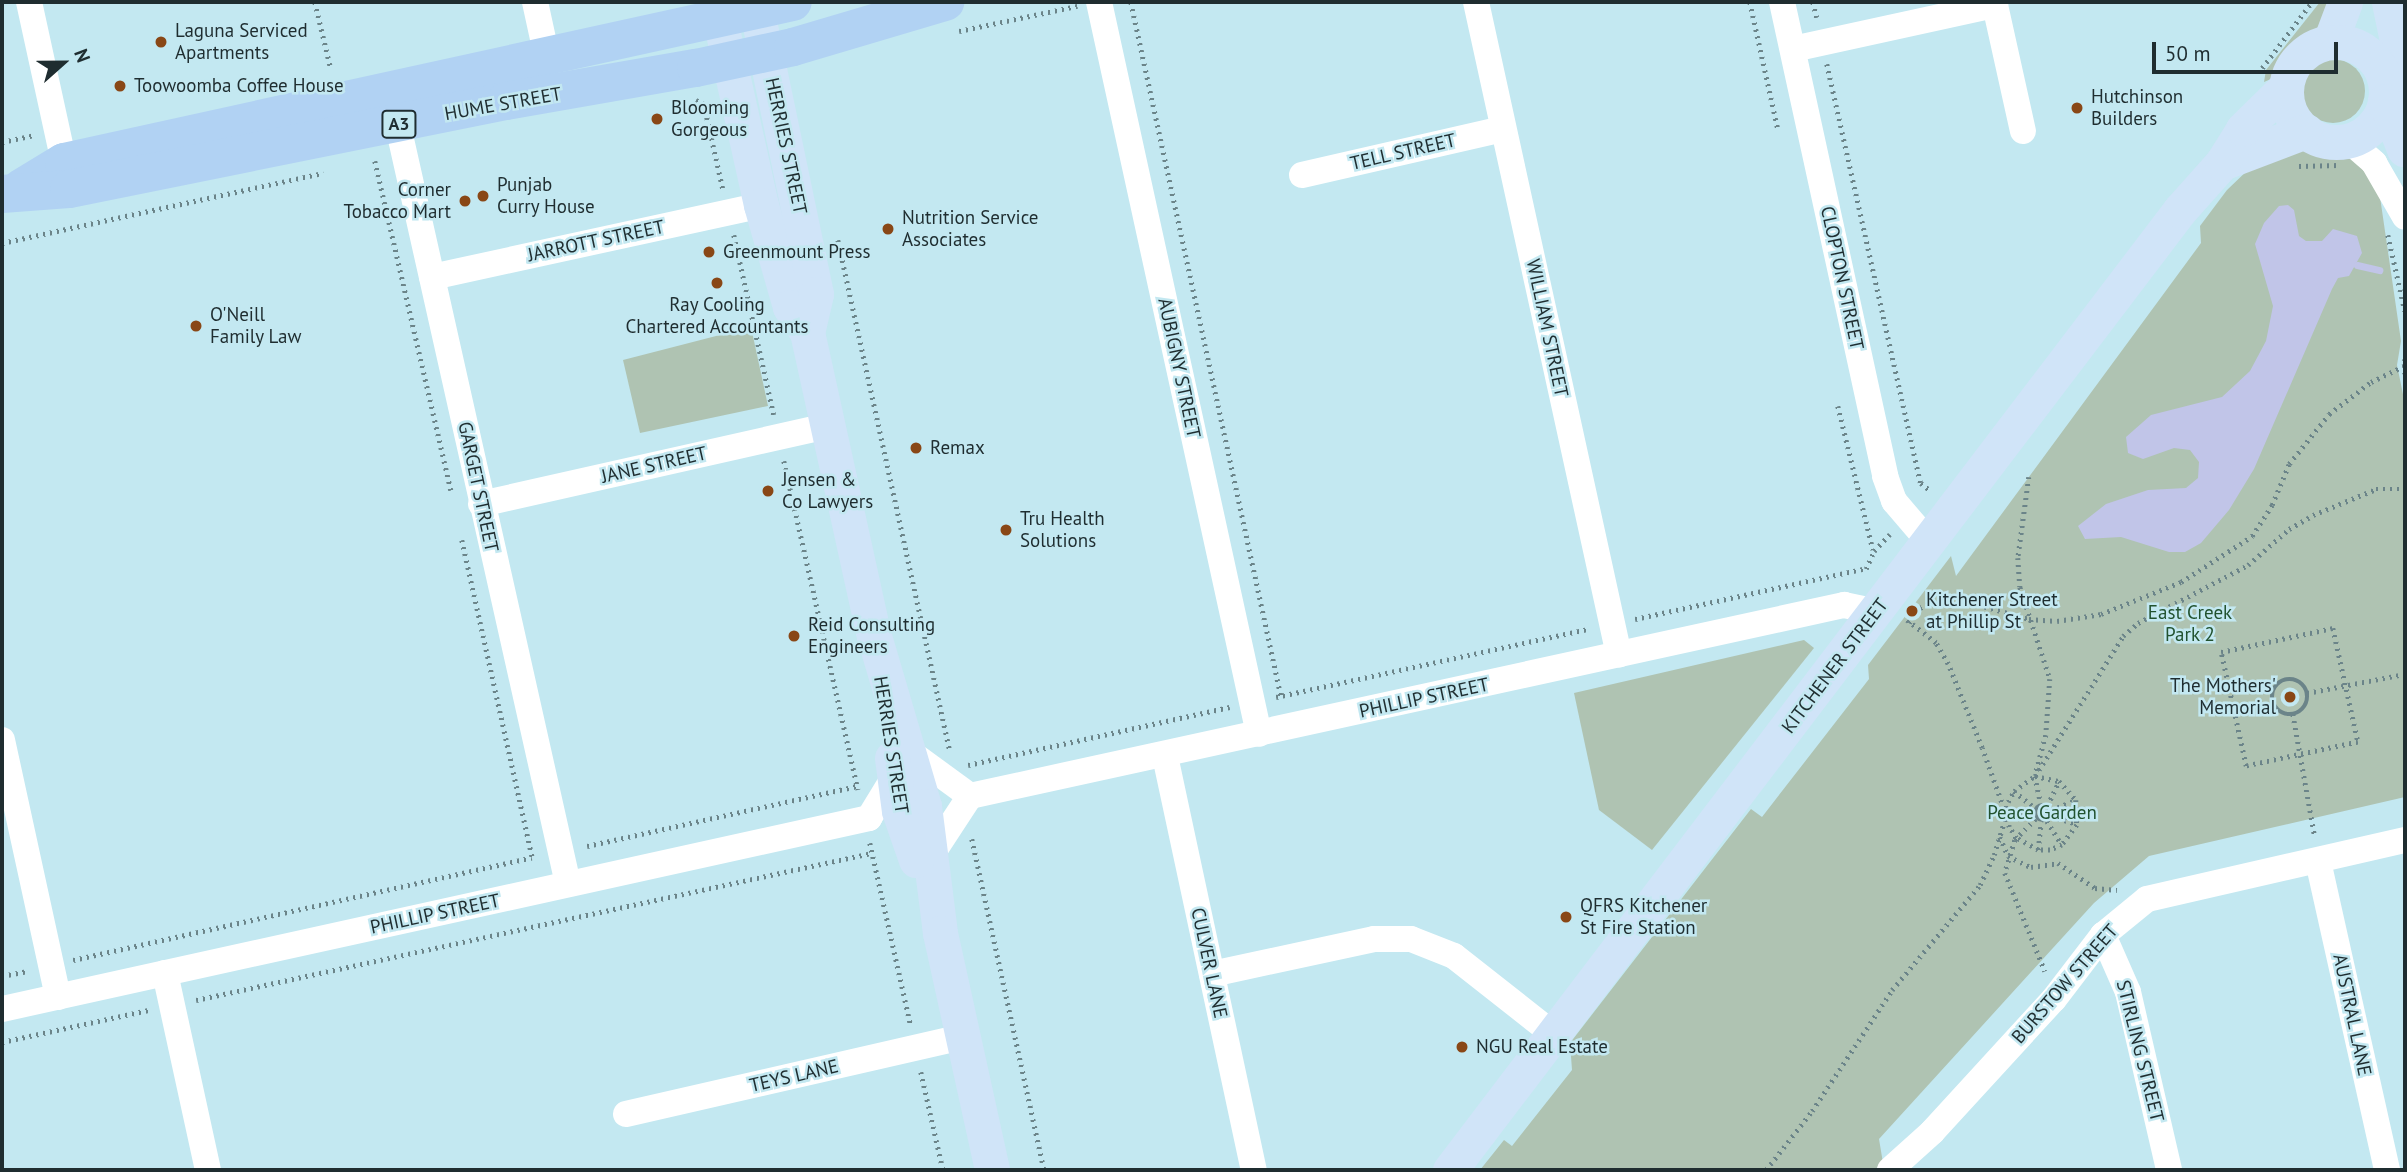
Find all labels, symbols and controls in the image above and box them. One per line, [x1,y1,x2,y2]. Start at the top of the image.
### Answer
place label: Laguna Serviced Apartments [175,20,308,64]
north arrow [28,28,98,98]
scale bar [2155,28,2340,72]
marker: Laguna Serviced Apartments [153,34,169,50]
text: 50 m [2165,40,2211,67]
text: N [69,45,96,66]
place label: Toowoomba Coffee House [134,75,344,97]
street label: HERRIES STREET [760,76,812,216]
marker: Toowoomba Coffee House [112,78,128,94]
street label: HUME STREET [443,83,563,125]
place label: Hutchinson Builders [2091,86,2183,130]
place label: Blooming Gorgeous [671,97,749,141]
marker: Hutchinson Builders [2069,100,2085,116]
road number: A3 [380,110,418,139]
marker: Blooming Gorgeous [649,111,665,127]
street label: TELL STREET [1348,129,1458,175]
place label: Punjab Curry House [497,174,595,218]
place label: Corner Tobacco Mart [344,179,451,223]
marker: Punjab Curry House [475,188,491,204]
marker: Corner Tobacco Mart [457,193,473,209]
street label: CLOPTON STREET [1816,204,1868,352]
place label: Nutrition Service Associates [902,207,1038,251]
street label: JARROTT STREET [525,215,667,267]
marker: Nutrition Service Associates [880,221,896,237]
place label: Greenmount Press [723,241,870,263]
marker: Greenmount Press [701,244,717,260]
street label: WILLIAM STREET [1521,257,1573,399]
marker: Ray Cooling Chartered Accountants [709,275,725,291]
place label: Ray Cooling Chartered Accountants [625,294,809,338]
street label: AUBIGNY STREET [1153,296,1205,440]
place label: O'Neill Family Law [210,304,302,348]
marker: O'Neill Family Law [188,318,204,334]
street label: GARGET STREET [453,419,503,555]
place label: Remax [930,437,985,459]
marker: Remax [908,440,924,456]
street label: JANE STREET [599,442,709,488]
place label: Jensen & Co Lawyers [782,469,873,513]
marker: Jensen & Co Lawyers [760,483,776,499]
place label: Tru Health Solutions [1020,508,1105,552]
marker: Tru Health Solutions [998,522,1014,538]
place label: Kitchener Street at Phillip St [1926,589,2058,633]
street label: KITCHENER STREET [1777,594,1893,738]
park label: East Creek Park 2 [2148,602,2232,646]
marker: Kitchener Street at Phillip St [1904,603,1920,619]
place label: Reid Consulting Engineers [808,614,935,658]
marker: Reid Consulting Engineers [786,628,802,644]
street label: PHILLIP STREET [1357,673,1491,723]
street label: HERRIES STREET [869,674,913,816]
place label: The Mothers' Memorial [2170,675,2276,719]
marker: The Mothers' Memorial [2282,689,2298,705]
park label: Peace Garden [1987,802,2097,824]
street label: PHILLIP STREET [368,889,502,939]
place label: QFRS Kitchener St Fire Station [1580,895,1707,939]
street label: CULVER LANE [1186,906,1232,1020]
marker: QFRS Kitchener St Fire Station [1558,909,1574,925]
street label: BURSTOW STREET [2007,920,2123,1048]
street label: AUSTRAL LANE [2328,952,2376,1078]
street label: STIRLING STREET [2111,978,2169,1124]
place label: NGU Real Estate [1476,1036,1608,1058]
marker: NGU Real Estate [1454,1039,1470,1055]
street label: TEYS LANE [747,1055,841,1097]

